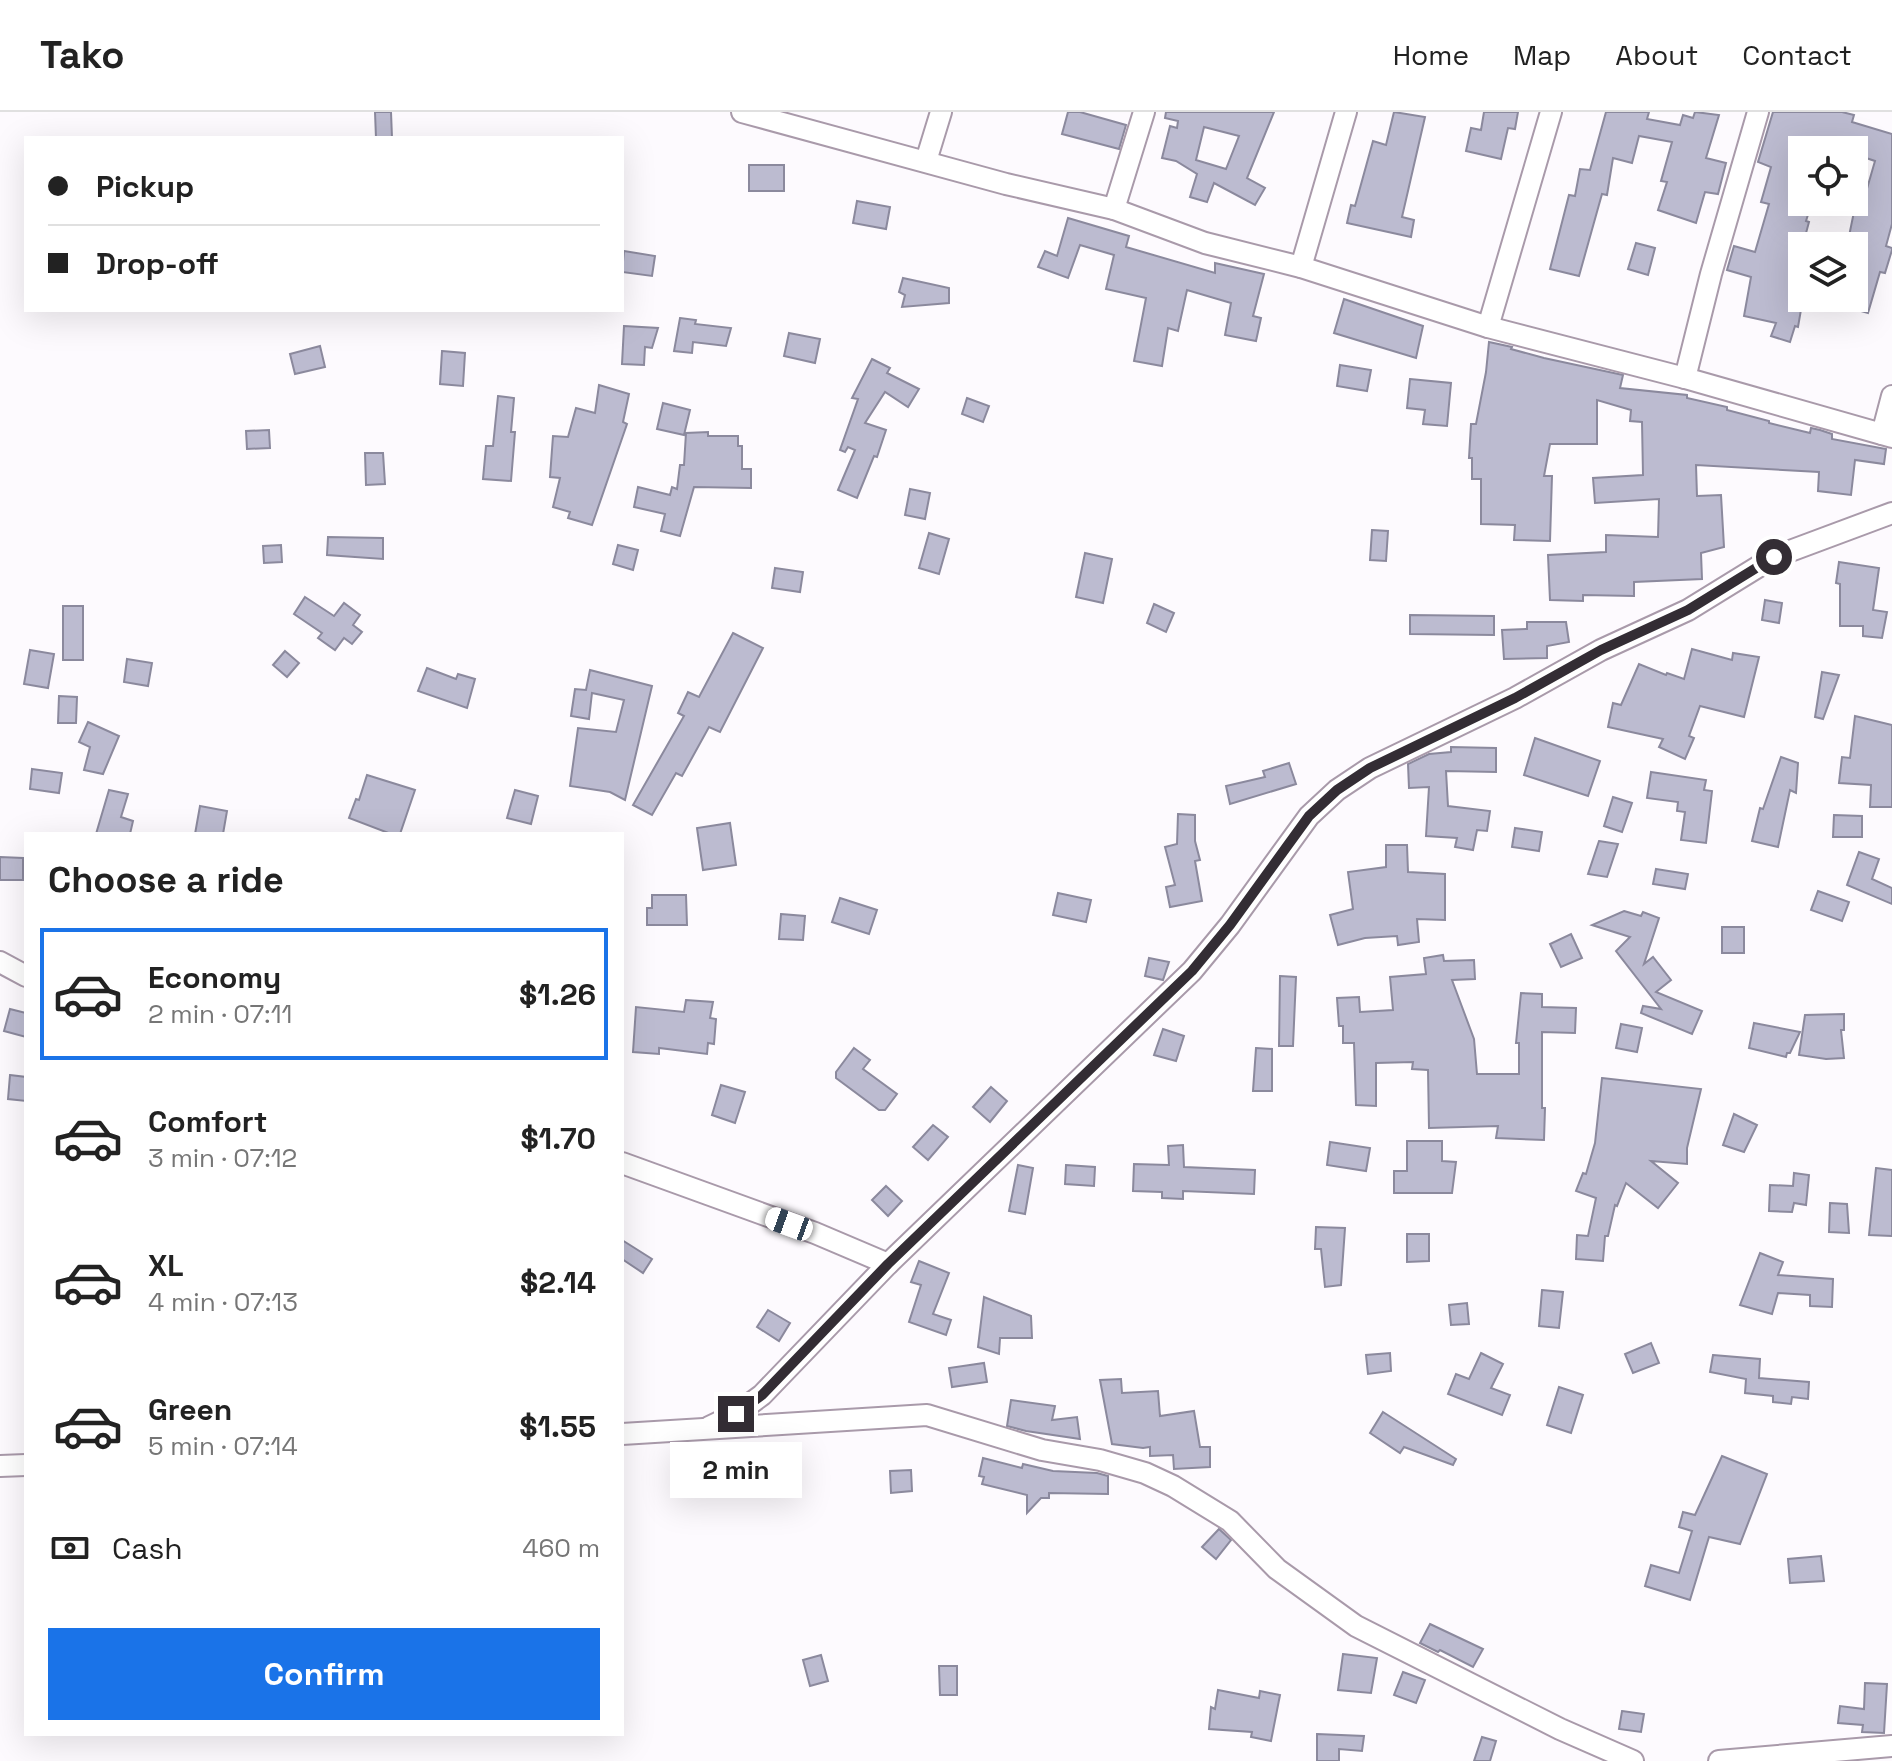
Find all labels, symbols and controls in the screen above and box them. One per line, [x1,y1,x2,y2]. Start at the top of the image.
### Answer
text: Tako [40,31,125,79]
text: Home [1393,37,1469,73]
text: Map [1513,37,1571,73]
text: About [1615,37,1698,73]
text: Contact [1742,37,1852,73]
map controls [1788,136,1868,312]
button: locate [1788,136,1868,216]
text: Pickup [96,167,194,206]
button: layers [1788,232,1868,312]
text: Drop-off [96,244,219,283]
route start [1756,539,1792,575]
text: Choose a ride [48,857,284,903]
icon: car [52,958,124,1030]
text: Economy [148,958,281,997]
text: $1.26 [519,975,596,1014]
text: 2 min · 07:11 [148,997,292,1031]
icon: car [52,1102,124,1174]
text: Comfort [148,1102,267,1141]
text: $1.70 [520,1119,596,1158]
text: 3 min · 07:12 [148,1141,297,1175]
car [762,1205,816,1243]
icon: car [52,1246,124,1318]
text: XL [148,1246,184,1285]
text: $2.14 [520,1263,596,1302]
text: 4 min · 07:13 [148,1285,298,1319]
icon: car [52,1390,124,1462]
text: Green [148,1390,232,1429]
route end [718,1396,754,1432]
text: $1.55 [519,1407,596,1446]
text: 5 min · 07:14 [148,1429,298,1463]
callout: 2 min [670,1442,802,1498]
text: 2 min [702,1453,770,1487]
icon: cash [48,1526,92,1570]
text: Cash [112,1529,183,1568]
text: 460 m [522,1531,600,1565]
button: Confirm [48,1628,600,1720]

